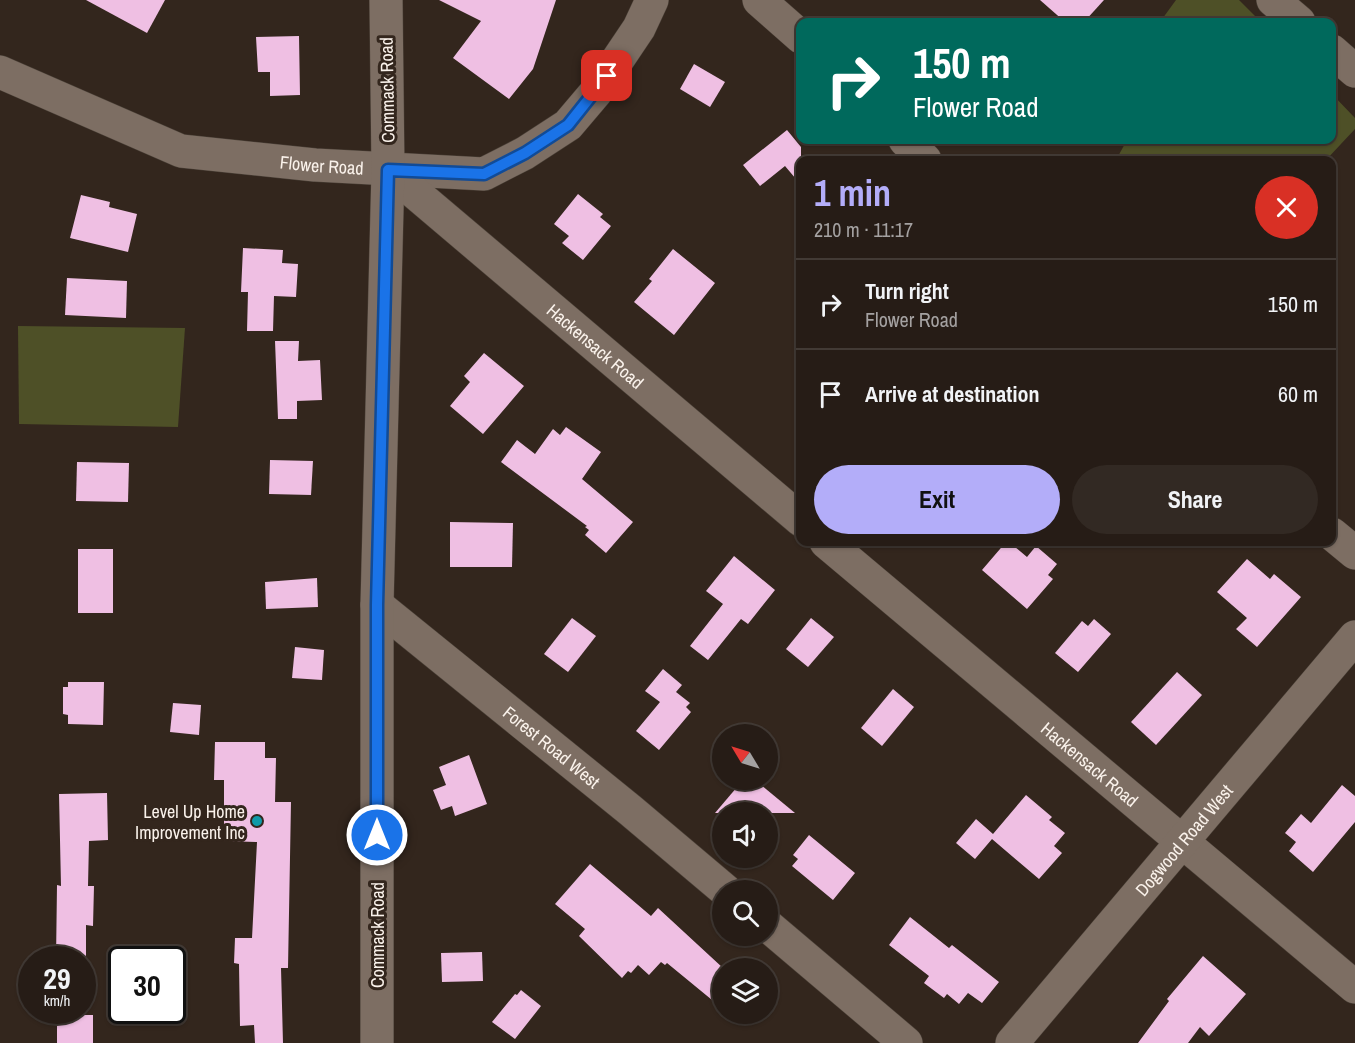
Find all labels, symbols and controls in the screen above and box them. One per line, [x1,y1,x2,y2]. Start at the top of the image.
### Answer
text: 150 m [913,35,1011,91]
street label: Commack Road [374,37,400,143]
icon: right [814,42,892,120]
pin [581,50,632,101]
icon: arrive [590,59,623,92]
text: Flower Road [913,89,1039,125]
street label: Flower Road [279,149,364,180]
text: 1 min [814,169,891,217]
button: close [1255,176,1318,239]
text: 210 m · 11:17 [814,216,913,243]
text: Turn right [865,276,949,306]
icon: right [814,288,847,321]
text: 150 m [1268,289,1318,319]
street label: Hackensack Road [542,298,649,394]
text: Flower Road [865,306,958,333]
icon: arrive [814,378,847,411]
text: Arrive at destination [865,379,1039,409]
text: 60 m [1278,379,1318,409]
button: Exit [814,465,1060,534]
button: Share [1072,465,1318,534]
street label: Forest Road West [498,700,606,794]
street label: Hackensack Road [1036,716,1144,812]
north arrow [712,724,778,790]
map controls [712,724,778,1024]
street label: Dogwood Road West [1129,779,1238,901]
place label: Level Up Home Improvement Inc [135,799,245,845]
button: sound [712,802,778,868]
position arrow [345,803,409,867]
marker: Level Up Home Improvement Inc [250,814,264,828]
button: search [712,880,778,946]
street label: Commack Road [365,882,390,988]
speed limit sign: 30 [108,946,186,1024]
text: 29 [43,958,71,998]
button: layers [712,958,778,1024]
text: km/h [44,990,70,1011]

